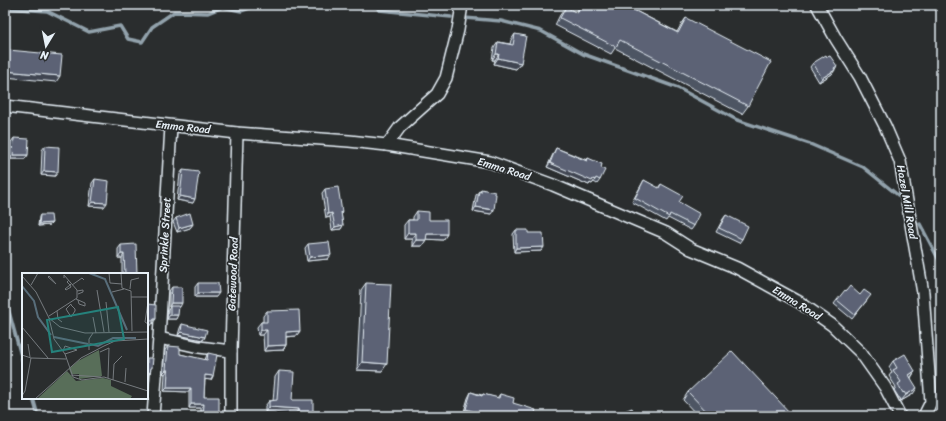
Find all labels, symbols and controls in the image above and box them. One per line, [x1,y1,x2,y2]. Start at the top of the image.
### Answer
north arrow [26,26,66,66]
text: N [39,45,51,66]
street label: Emma Road [155,115,213,139]
street label: Emma Road [475,152,534,186]
street label: Hazel Mill Road [891,163,923,242]
street label: Sprinkle Street [154,197,176,273]
street label: Gatewood Road [222,236,244,311]
inset map [22,273,148,399]
street label: Emma Road [769,280,826,326]

